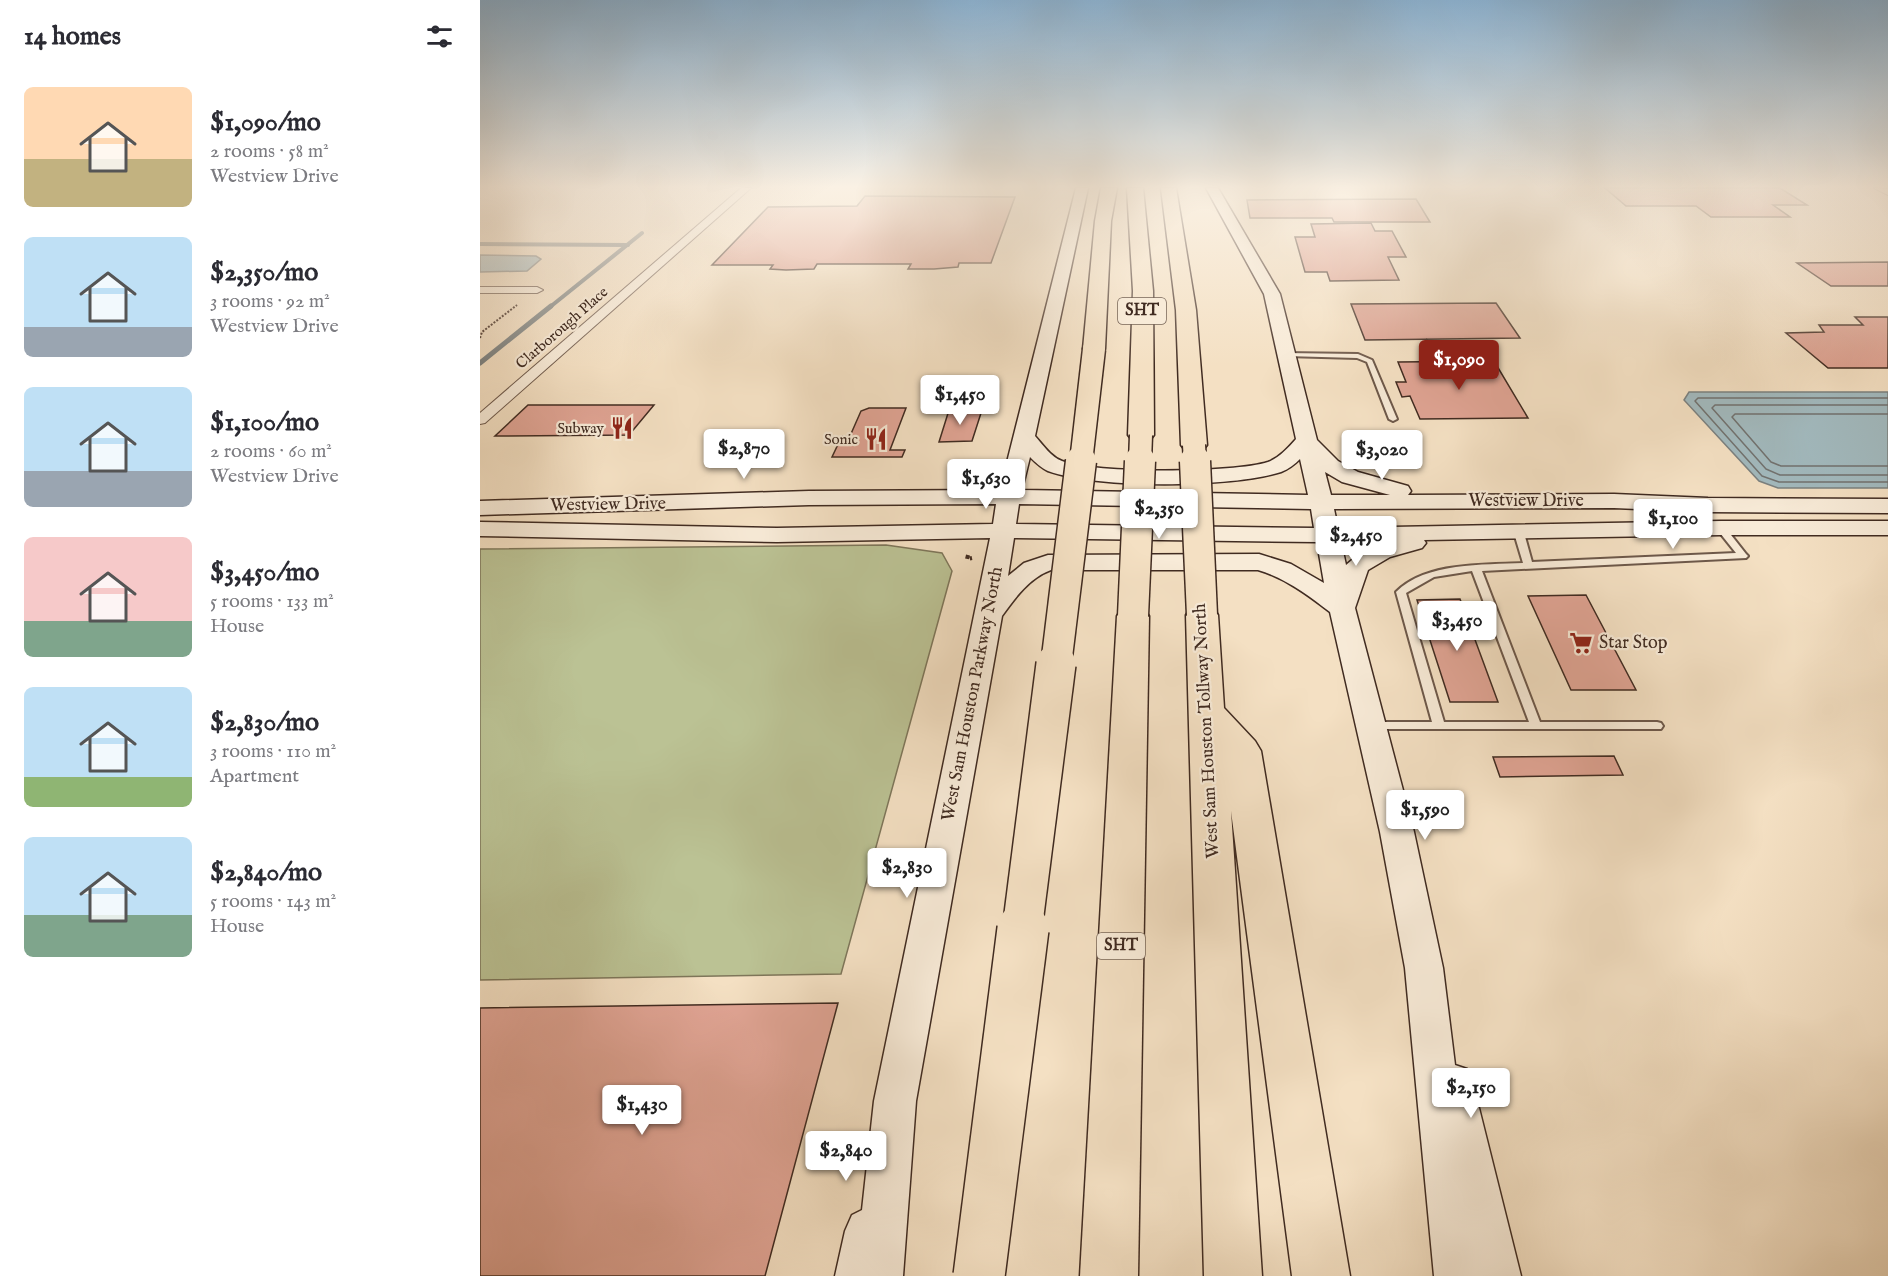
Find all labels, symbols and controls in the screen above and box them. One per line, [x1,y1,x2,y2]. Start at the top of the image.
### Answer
text: 14 homes [24,20,121,53]
icon: filters [423,20,456,53]
text: $1,090/mo [210,106,321,139]
icon: home [72,111,144,183]
text: 2 rooms · 58 m² [210,139,329,164]
text: Westview Drive [210,164,339,189]
text: $2,350/mo [210,256,318,289]
icon: home [72,261,144,333]
street label: Clarborough Place [512,283,612,373]
text: 3 rooms · 92 m² [210,289,330,314]
road number: SHT [1118,298,1166,324]
text: Westview Drive [210,314,339,339]
pin: $1,090 [1410,340,1508,391]
text: $1,090 [1433,347,1485,372]
pin: $1,450 [911,375,1009,426]
text: $1,450 [934,382,986,407]
text: $1,100/mo [210,406,319,439]
icon: home [72,411,144,483]
restaurant icon: Subway [609,415,635,441]
place label: Subway [557,419,605,438]
restaurant icon: Sonic [863,426,889,452]
pin: $2,870 [695,429,793,480]
place label: Sonic [824,430,858,449]
pin: $3,020 [1333,430,1431,481]
text: $2,870 [718,436,770,461]
text: $3,020 [1356,437,1408,462]
text: 2 rooms · 60 m² [210,439,332,464]
pin: $1,630 [937,459,1035,510]
text: Westview Drive [210,464,339,489]
text: $1,630 [961,466,1011,491]
pin: $2,350 [1110,489,1208,540]
street label: Westview Drive [1468,490,1584,513]
street label: Westview Drive [550,492,666,518]
text: $2,350 [1134,496,1184,521]
pin: $1,100 [1624,499,1722,550]
text: $1,100 [1648,506,1698,531]
pin: $2,450 [1307,516,1405,567]
text: $2,450 [1330,523,1382,548]
text: $3,450/mo [210,556,319,589]
icon: home [72,561,144,633]
street label: West Sam Houston Parkway North [937,564,1009,823]
text: 5 rooms · 133 m² [210,589,334,614]
pin: $3,450 [1408,601,1506,652]
street label: West Sam Houston Tollway North [1189,602,1225,859]
text: $3,450 [1431,608,1483,633]
text: House [210,614,264,639]
supermarket icon: Star Stop [1568,630,1594,656]
place label: Star Stop [1599,632,1668,655]
text: $2,830/mo [210,706,319,739]
icon: home [72,711,144,783]
text: 3 rooms · 110 m² [210,739,336,764]
text: Apartment [210,764,299,789]
pin: $1,590 [1376,790,1474,841]
text: $1,590 [1400,797,1450,822]
pin: $2,830 [858,848,956,899]
text: $2,830 [882,855,932,880]
text: $2,840/mo [210,856,322,889]
icon: home [72,861,144,933]
text: 5 rooms · 143 m² [210,889,336,914]
text: House [210,914,264,939]
road number: SHT [1097,933,1145,959]
pin: $2,150 [1422,1068,1520,1119]
text: $2,150 [1446,1075,1496,1100]
pin: $1,430 [593,1085,691,1136]
text: $1,430 [616,1092,668,1117]
pin: $2,840 [797,1131,895,1182]
text: $2,840 [819,1138,873,1163]

